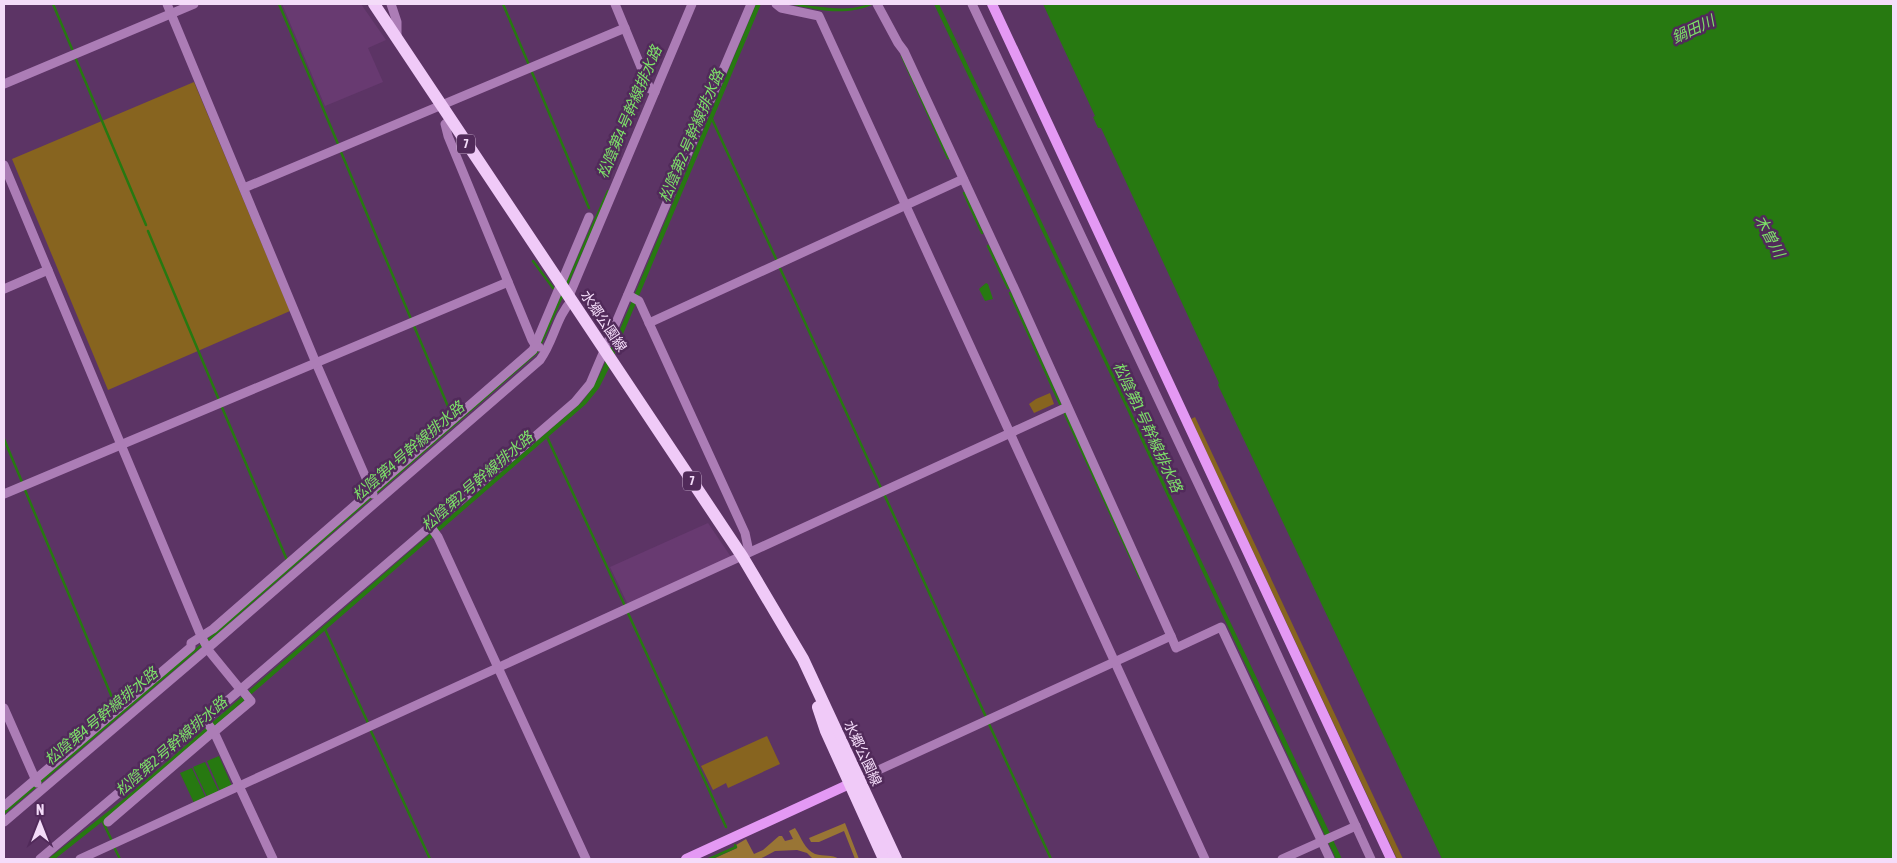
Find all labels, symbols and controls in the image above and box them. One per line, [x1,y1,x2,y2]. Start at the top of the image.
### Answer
water label: 鍋田川 [1669,11,1719,46]
water label: 松陰第4号幹線排水路 [593,41,665,181]
water label: 松陰第2号幹線排水路 [655,65,727,205]
road number: 7 [457,134,475,154]
water label: 木曽川 [1752,212,1789,262]
street label: 水郷公園線 [578,288,630,354]
water label: 松陰第1号幹線排水路 [1110,359,1187,497]
water label: 松陰第4号幹線排水路 [349,397,469,504]
water label: 松陰第2号幹線排水路 [418,427,538,534]
road number: 7 [683,472,701,491]
water label: 松陰第4号幹線排水路 [41,663,162,768]
water label: 松陰第2号幹線排水路 [112,692,232,799]
street label: 水郷公園線 [841,718,885,788]
north arrow [15,798,65,848]
text: N [36,802,44,818]

